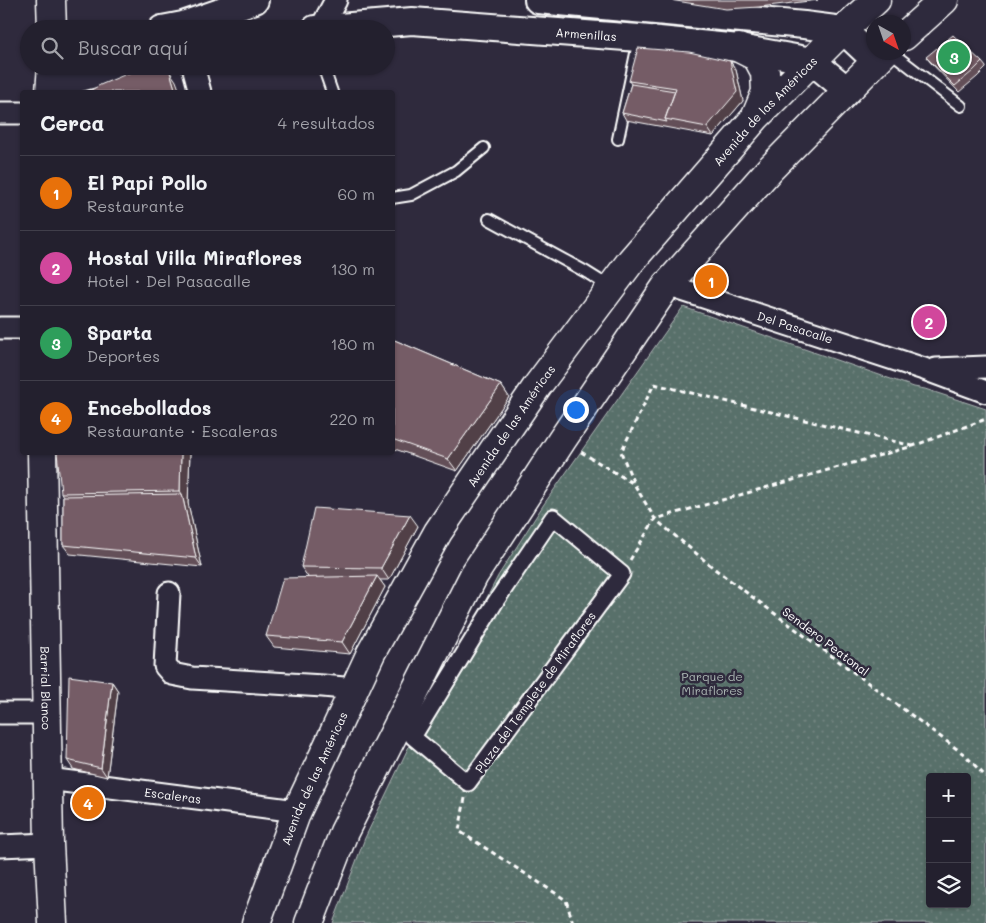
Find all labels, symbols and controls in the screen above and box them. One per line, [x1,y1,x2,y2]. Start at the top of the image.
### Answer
north arrow [866,15,911,60]
search box [20,20,395,75]
street label: Armenillas [555,24,617,44]
icon: search [38,34,66,62]
text: Buscar aquí [78,35,188,60]
pin: 3 [938,38,970,76]
street label: Avenida de las Américas [709,53,820,169]
text: Cerca [40,109,105,136]
text: 4 resultados [278,112,375,133]
text: El Papi Pollo [87,170,207,195]
text: 1 [52,183,60,204]
text: 60 m [338,183,375,204]
text: Restaurante [87,195,185,216]
text: Hostal Villa Miraflores [87,245,302,270]
text: 2 [52,258,60,279]
text: 130 m [331,258,375,279]
pin: 1 [695,262,727,300]
text: Hotel · Del Pasacalle [87,270,251,291]
pin: 2 [913,303,945,341]
street label: Del Pasacalle [755,307,835,347]
text: Sparta [87,320,153,345]
text: 3 [51,333,61,354]
text: 180 m [330,333,375,354]
text: Deportes [87,345,160,366]
street label: Avenida de las Américas [463,361,559,490]
text: Encebollados [87,395,211,420]
your location [563,397,589,423]
text: 4 [51,408,61,429]
text: 220 m [329,408,375,429]
text: Restaurante · Escaleras [87,420,278,441]
street label: Sendero Peatonal [779,603,873,679]
street label: Plaza del Templete de Miraflores [471,608,599,776]
street label: Barrial Blanco [37,646,55,730]
park label: Parque de Miraflores [681,668,743,698]
street label: Avenida de las Américas [277,709,351,847]
map controls [926,773,971,908]
button: + [926,773,971,818]
street label: Escaleras [144,783,202,807]
pin: 4 [72,784,104,822]
button: − [926,818,971,863]
button: layers [926,863,971,908]

